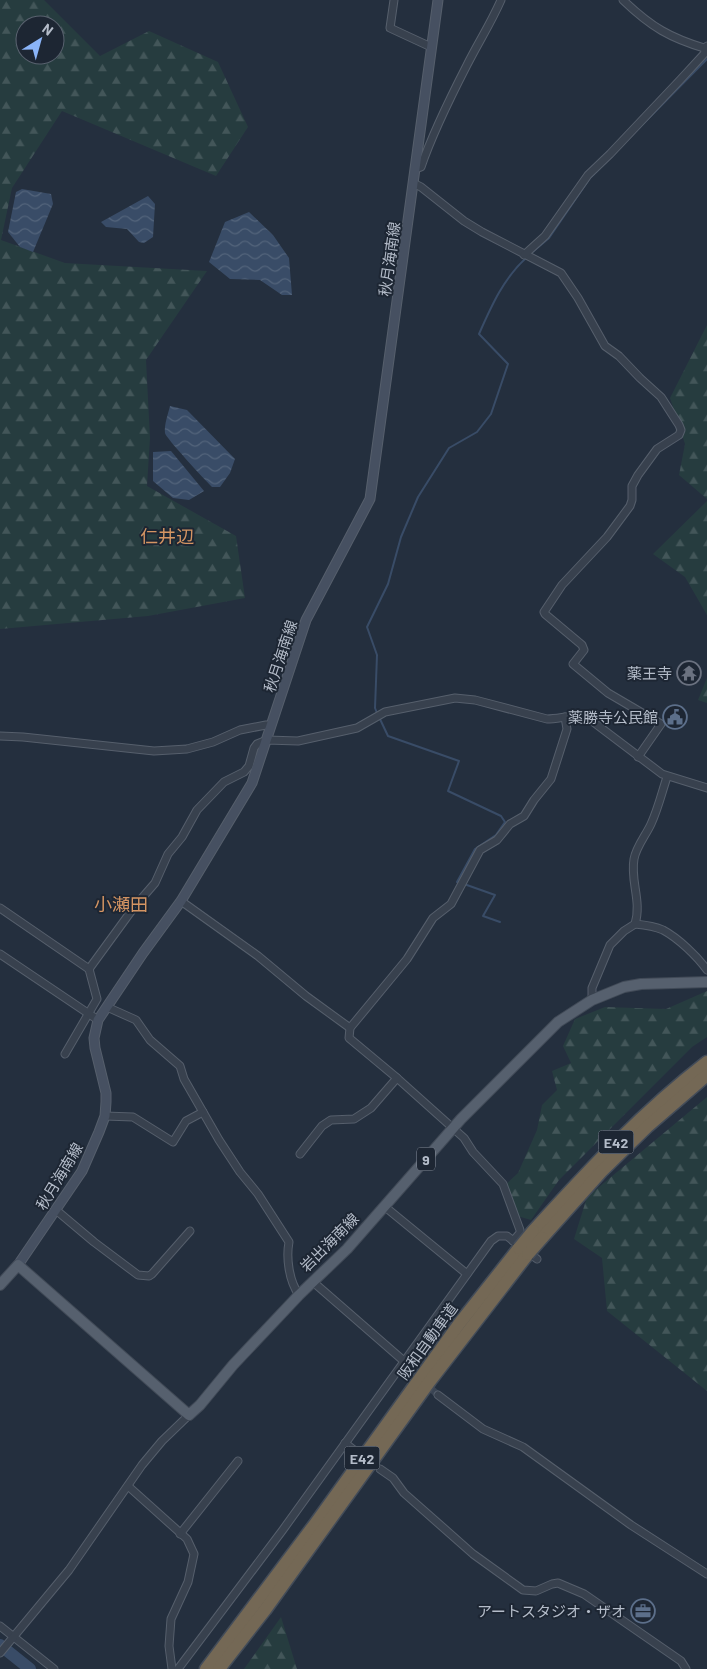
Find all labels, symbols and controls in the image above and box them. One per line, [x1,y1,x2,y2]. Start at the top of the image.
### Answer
north arrow [15,15,65,65]
text: N [39,20,57,39]
street label: 秋月海南線 [375,221,403,297]
district label: 仁井辺 [140,525,194,547]
street label: 秋月海南線 [260,618,300,694]
temple icon: 薬王寺 [676,660,702,686]
place label: 薬王寺 [627,664,672,682]
public building icon: 薬勝寺公民館 [662,704,688,730]
place label: 薬勝寺公民館 [568,708,658,726]
district label: 小瀬田 [94,893,148,915]
road number: E42 [598,1130,634,1154]
street label: 秋月海南線 [32,1139,86,1213]
road number: 9 [417,1148,435,1170]
street label: 岩出海南線 [296,1209,362,1275]
street label: 阪和自動車道 [393,1299,461,1383]
road number: E42 [344,1446,380,1470]
office icon: アートスタジオ・ザオ [630,1598,656,1624]
place label: アートスタジオ・ザオ [477,1602,626,1620]

